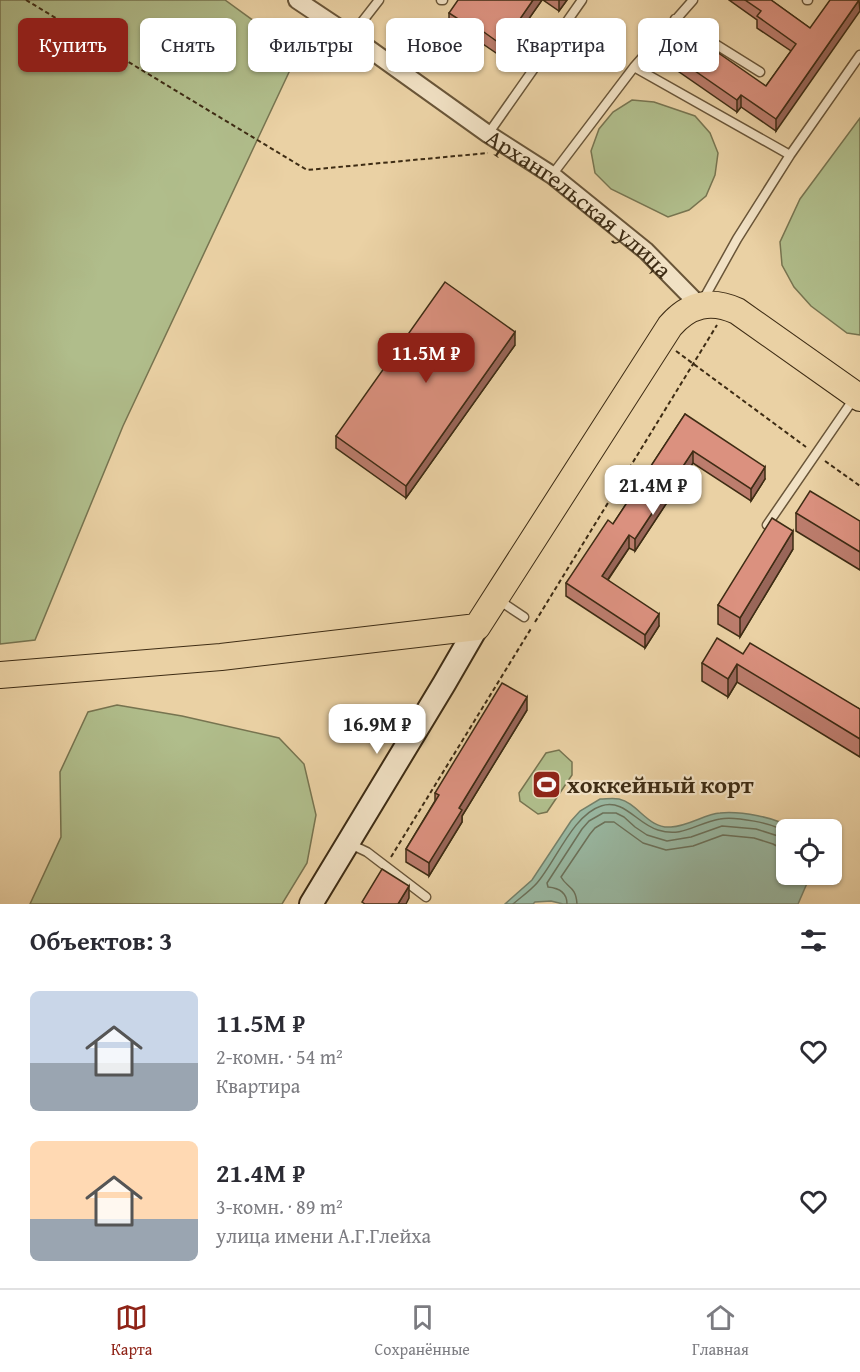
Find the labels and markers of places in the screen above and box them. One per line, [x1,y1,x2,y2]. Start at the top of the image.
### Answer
pin: 11.5M ₽ [371,333,481,384]
pin: 21.4M ₽ [598,465,708,516]
pin: 16.9M ₽ [322,704,432,755]
place label: хоккейный корт [567,767,754,802]
sports icon: хоккейный корт [530,768,562,800]

